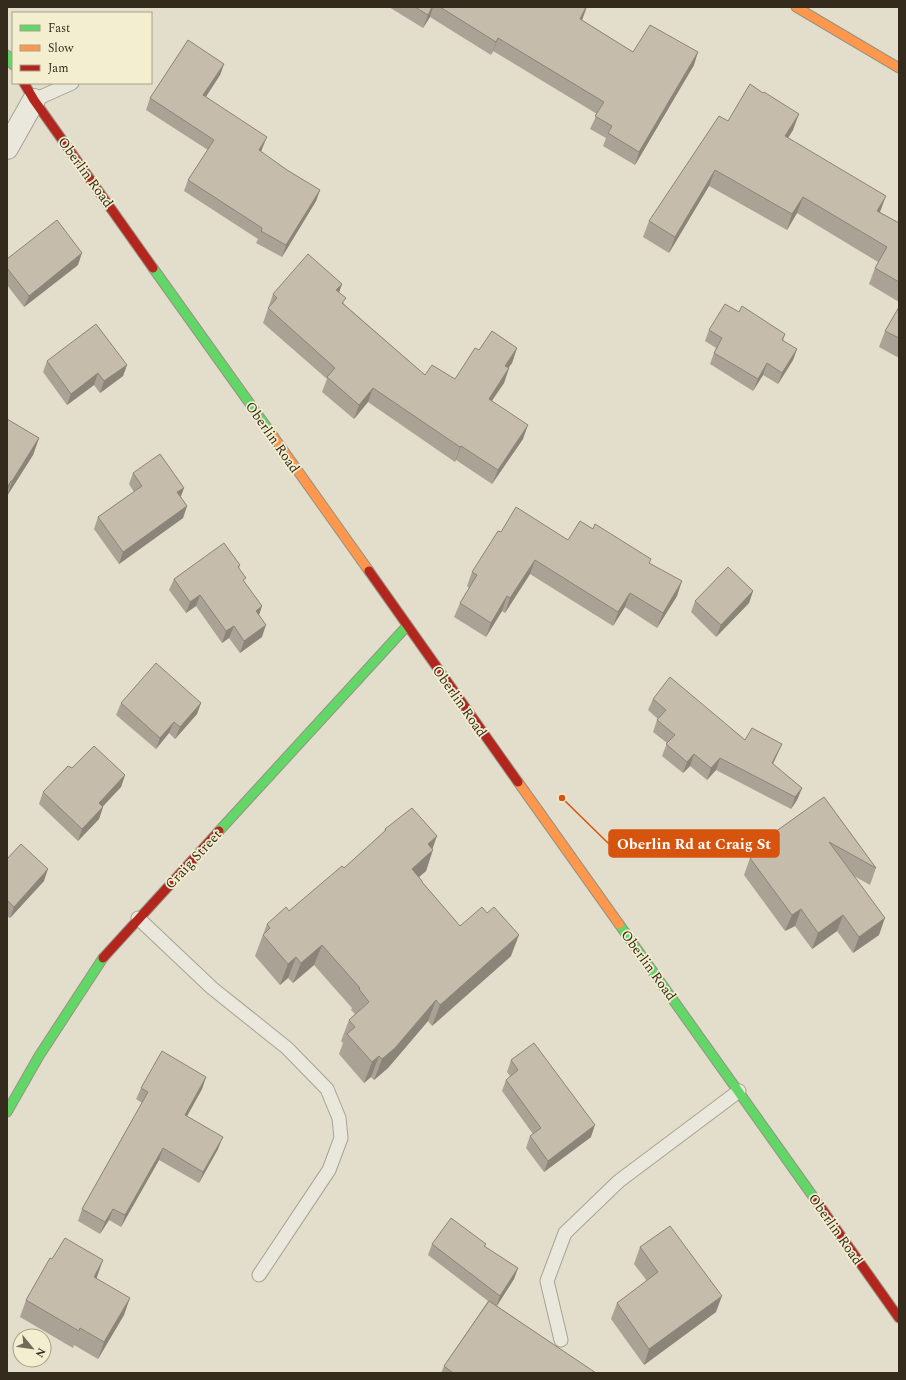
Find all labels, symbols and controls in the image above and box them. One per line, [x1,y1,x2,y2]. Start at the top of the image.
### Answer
legend [12,12,152,84]
text: Fast [48,19,70,38]
text: Slow [48,39,74,58]
text: Jam [48,59,69,78]
street label: Oberlin Road [53,132,119,212]
street label: Oberlin Road [240,397,305,478]
street label: Oberlin Road [427,661,492,742]
street label: Craig Street [160,825,227,894]
callout: Oberlin Rd at Craig St [609,830,779,857]
text: Oberlin Rd at Craig St [617,833,771,856]
street label: Oberlin Road [616,925,682,1005]
street label: Oberlin Road [803,1189,868,1270]
north arrow [12,1328,52,1368]
text: N [31,1345,50,1361]

